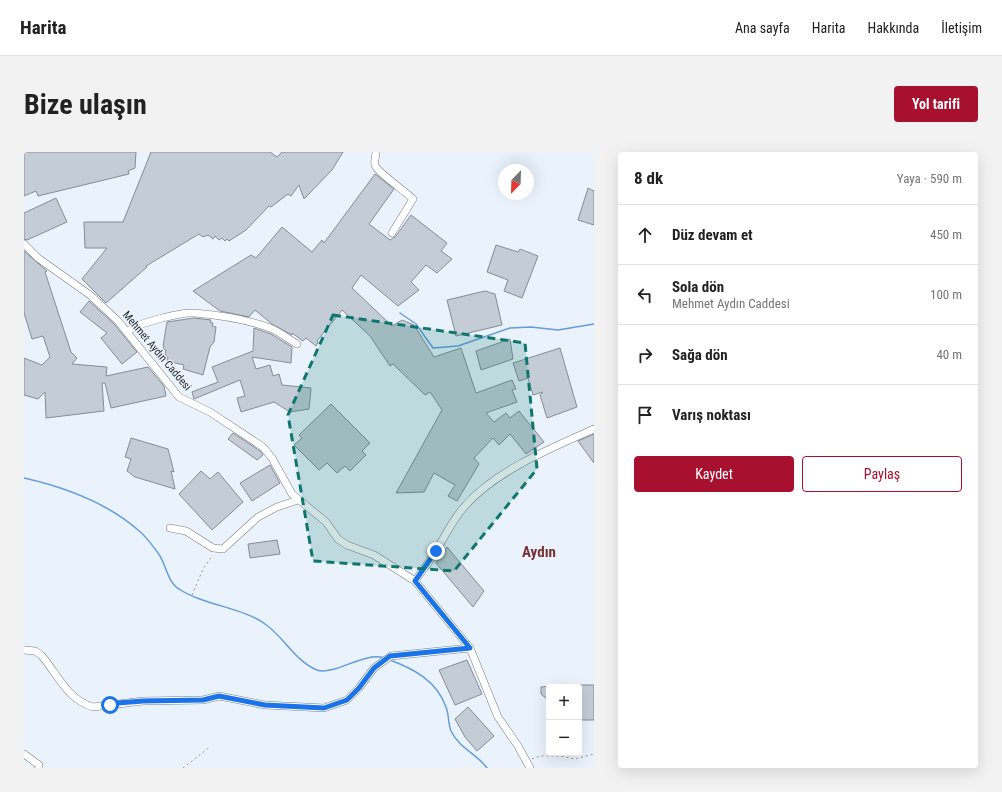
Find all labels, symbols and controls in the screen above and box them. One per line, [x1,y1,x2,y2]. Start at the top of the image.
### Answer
text: Harita [20,16,66,39]
text: Ana sayfa [735,20,790,36]
text: Harita [812,20,845,36]
text: Hakkında [867,20,919,36]
text: İletişim [941,20,982,36]
button: Yol tarifi [894,86,978,122]
text: Bize ulaşın [24,88,147,121]
north arrow [498,164,534,200]
text: 8 dk [634,168,663,188]
text: Yaya · 590 m [897,171,962,186]
icon: ahead [634,224,656,246]
text: Düz devam et [672,226,753,244]
text: 450 m [930,227,962,242]
text: Sola dön [672,278,724,296]
icon: left [634,284,656,306]
text: 100 m [930,287,962,302]
text: Mehmet Aydın Caddesi [672,296,790,311]
street label: Mehmet Aydın Caddesi [120,309,194,393]
icon: right [634,344,656,366]
text: Sağa dön [672,346,728,364]
text: 40 m [936,347,962,362]
icon: arrive [634,404,656,426]
text: Varış noktası [672,406,751,424]
button: Kaydet [634,456,794,492]
button: Paylaş [802,456,962,492]
route end [427,542,445,560]
district label: Aydın [522,543,556,561]
map controls [546,684,582,756]
button: + [546,684,582,720]
route start [101,696,119,714]
button: − [546,720,582,756]

